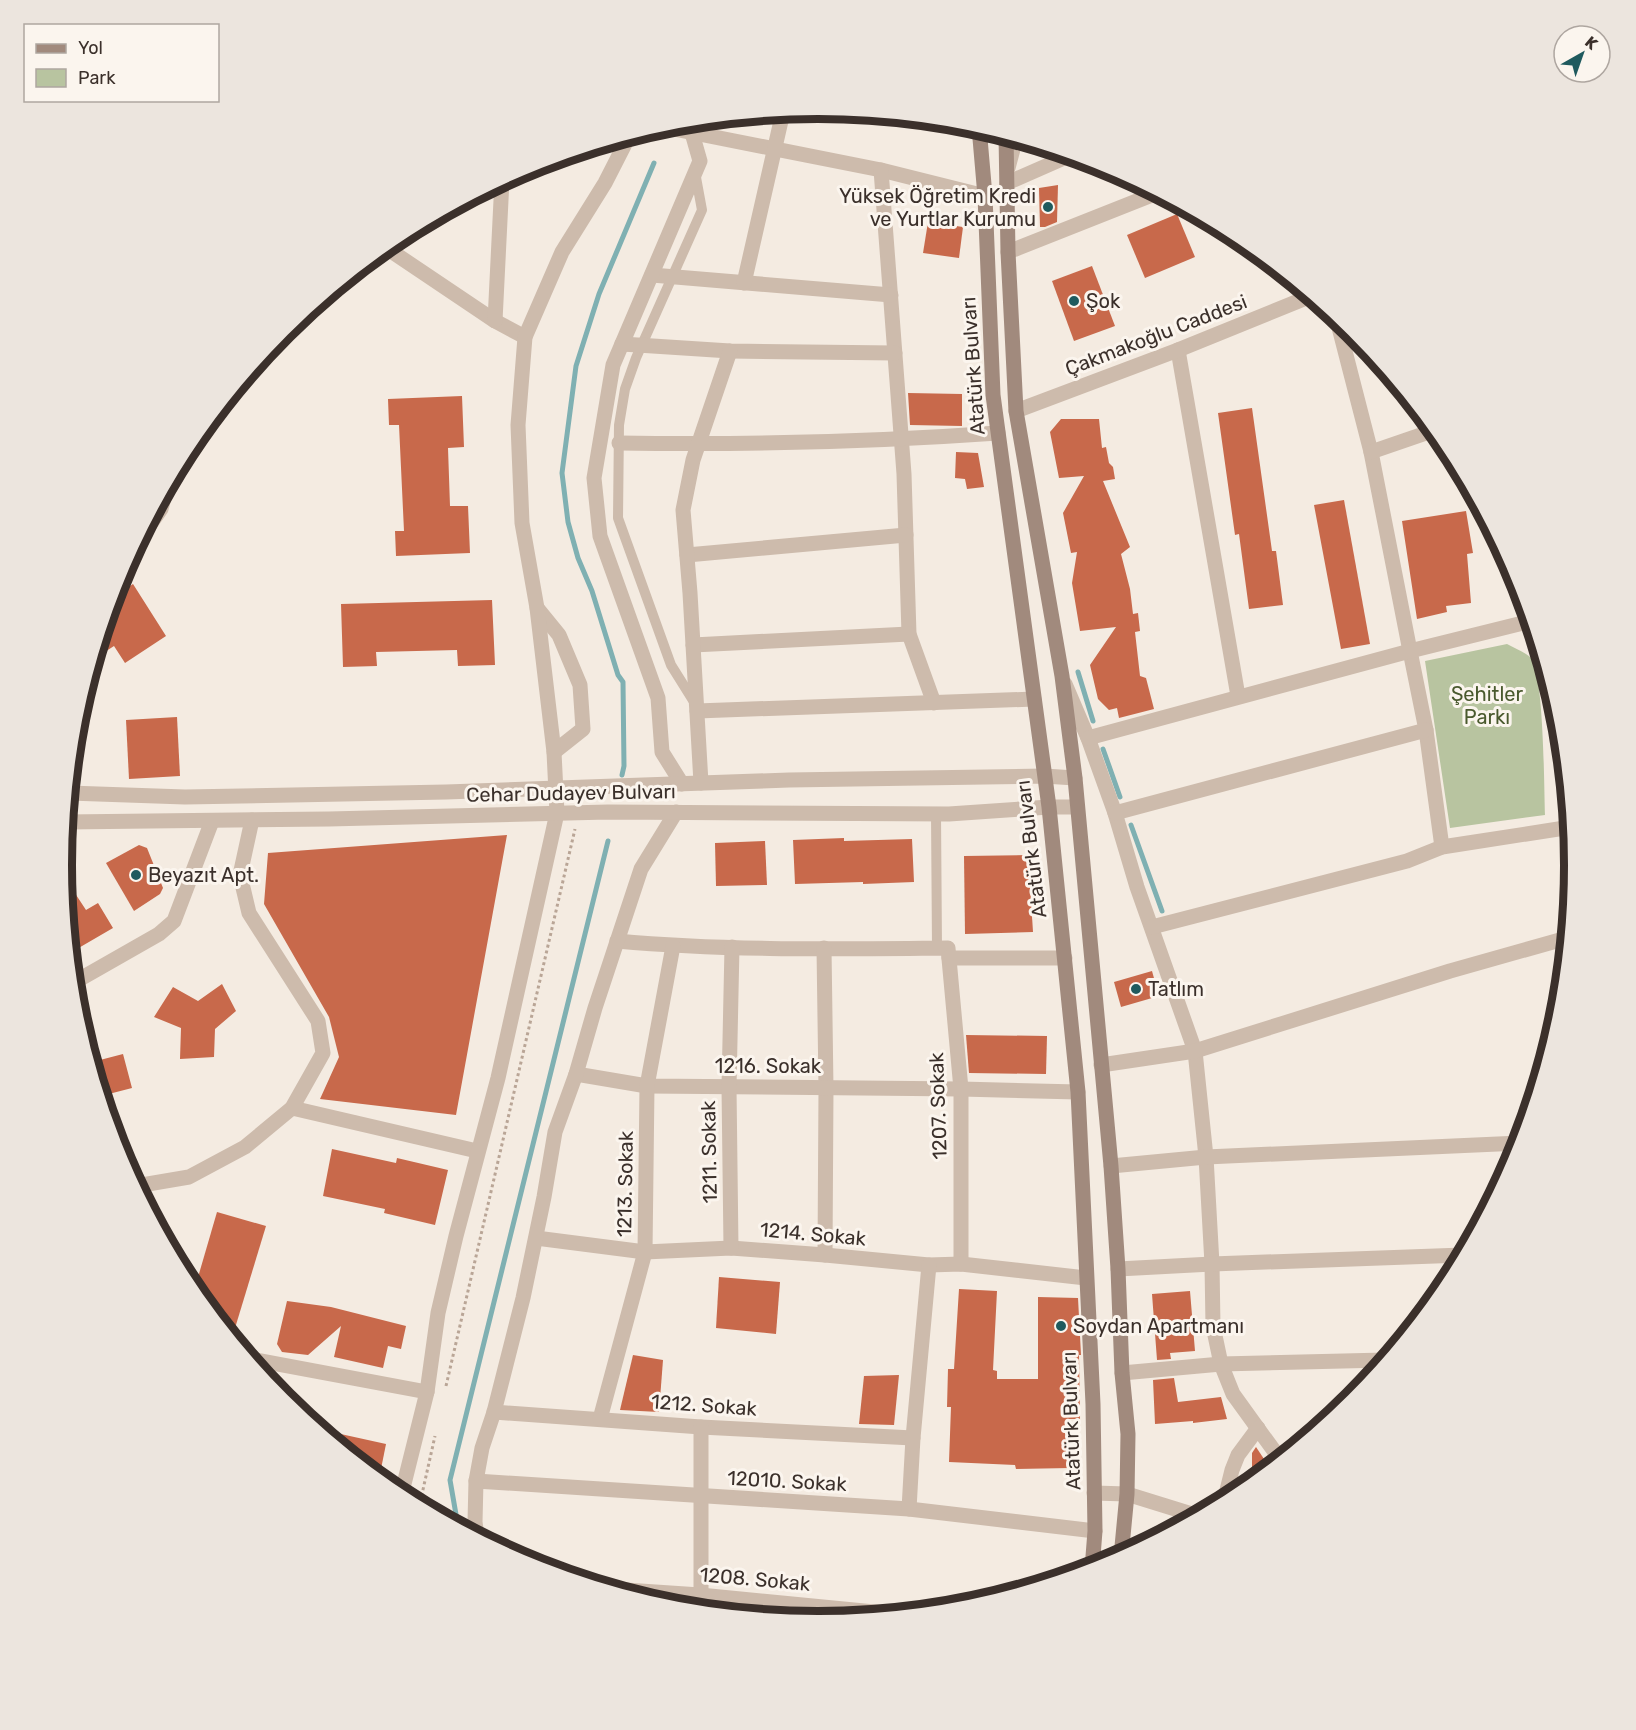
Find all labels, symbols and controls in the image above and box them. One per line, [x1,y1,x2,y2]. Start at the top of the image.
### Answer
legend [24,24,219,102]
north arrow [1552,24,1612,84]
text: K [1581,32,1602,54]
text: Yol [78,37,103,59]
text: Park [78,67,116,89]
place label: Yüksek Öğretim Kredi ve Yurtlar Kurumu [839,184,1036,231]
marker: Yüksek Öğretim Kredi ve Yurtlar Kurumu [1041,200,1055,214]
street label: Çakmakoğlu Caddesi [1062,289,1250,381]
place label: Şok [1086,289,1121,313]
marker: Şok [1067,294,1081,308]
street label: Atatürk Bulvarı [956,296,990,436]
park label: Şehitler Parkı [1451,682,1523,729]
street label: Cehar Dudayev Bulvarı [466,779,676,807]
street label: Atatürk Bulvarı [1011,779,1051,919]
place label: Beyazıt Apt. [148,863,259,887]
marker: Beyazıt Apt. [129,868,143,882]
place label: Tatlım [1148,977,1204,1001]
marker: Tatlım [1129,982,1143,996]
street label: 1207. Sokak [924,1051,952,1160]
street label: 1216. Sokak [715,1054,822,1078]
street label: 1211. Sokak [696,1100,722,1204]
street label: 1213. Sokak [612,1130,638,1237]
street label: 1214. Sokak [759,1217,868,1251]
place label: Soydan Apartmanı [1073,1314,1244,1338]
marker: Soydan Apartmanı [1054,1319,1068,1333]
street label: Atatürk Bulvarı [1057,1351,1085,1491]
street label: 1212. Sokak [650,1389,758,1421]
street label: 12010. Sokak [727,1466,848,1496]
street label: 1208. Sokak [699,1562,812,1596]

